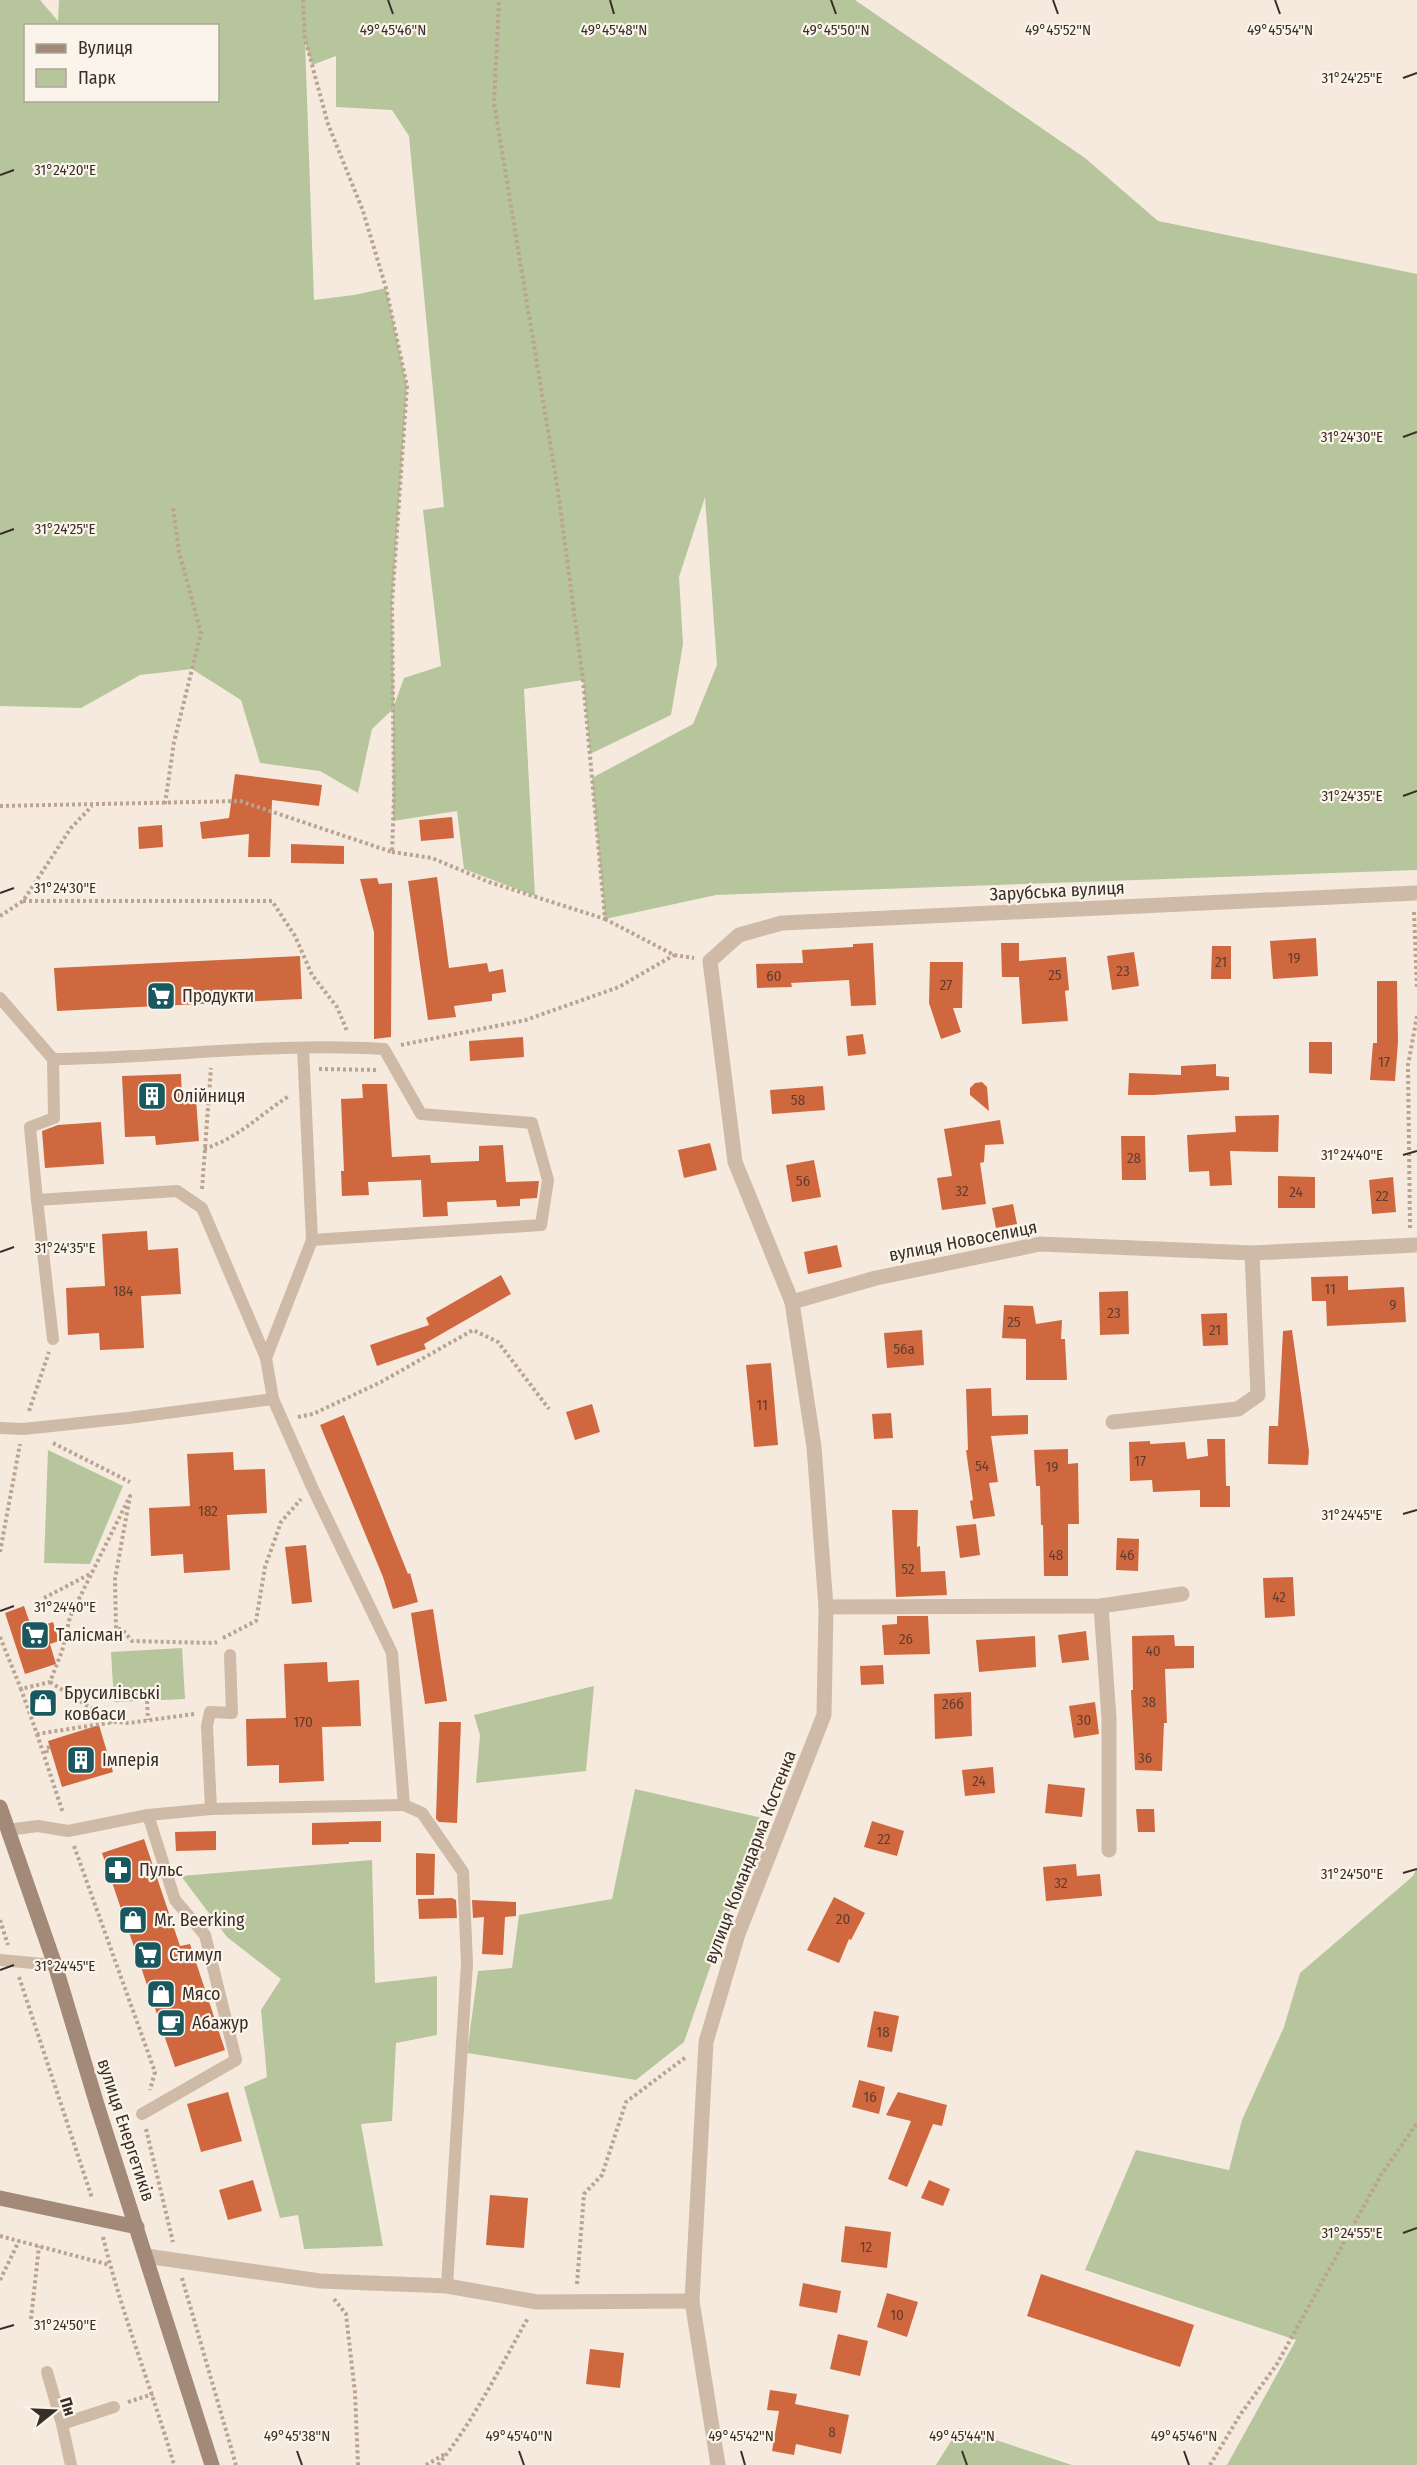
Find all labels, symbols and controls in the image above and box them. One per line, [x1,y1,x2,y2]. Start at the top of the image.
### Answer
text: 49°45'46"N [360,21,426,39]
text: 49°45'48"N [581,21,647,39]
text: 49°45'50"N [802,21,870,39]
text: 49°45'52"N [1025,21,1091,39]
text: 49°45'54"N [1247,21,1313,39]
legend [24,24,219,102]
text: Вулиця [78,37,133,59]
text: Парк [78,67,116,89]
text: 31°24'25"E [1322,69,1382,87]
text: 31°24'20"E [34,161,96,179]
text: 31°24'30"E [1321,428,1383,446]
text: 31°24'25"E [35,520,95,538]
text: 31°24'35"E [1321,787,1383,805]
street label: Зарубська вулиця [989,876,1125,906]
text: 31°24'30"E [34,879,96,897]
house number: 19 [1287,949,1301,967]
house number: 21 [1215,953,1227,971]
house number: 23 [1116,962,1130,980]
house number: 25 [1048,966,1062,984]
house number: 60 [766,967,782,985]
house number: 27 [940,976,952,994]
supermarket icon: Продукти [145,980,177,1012]
place label: Продукти [182,985,254,1007]
house number: 17 [1378,1053,1390,1071]
building icon: Олійниця [136,1080,168,1112]
place label: Олійниця [173,1085,245,1107]
house number: 58 [791,1091,805,1109]
text: 31°24'40"E [1321,1146,1383,1164]
house number: 28 [1127,1149,1141,1167]
house number: 56 [796,1172,810,1190]
house number: 32 [955,1182,969,1200]
house number: 24 [1289,1183,1303,1201]
house number: 22 [1375,1187,1389,1205]
street label: вулиця Новоселиця [887,1216,1039,1266]
text: 31°24'35"E [34,1239,96,1257]
house number: 11 [1324,1280,1336,1298]
house number: 184 [113,1282,133,1300]
house number: 9 [1389,1296,1397,1314]
house number: 23 [1107,1304,1121,1322]
house number: 25 [1007,1313,1021,1331]
house number: 21 [1209,1321,1221,1339]
house number: 56а [893,1340,915,1358]
house number: 11 [756,1396,768,1414]
house number: 17 [1134,1452,1146,1470]
house number: 54 [975,1457,989,1475]
house number: 19 [1045,1458,1059,1476]
house number: 182 [198,1502,218,1520]
text: 31°24'45"E [1322,1506,1382,1524]
house number: 48 [1049,1546,1063,1564]
house number: 46 [1120,1546,1134,1564]
house number: 52 [901,1560,915,1578]
house number: 42 [1272,1588,1286,1606]
text: 31°24'40"E [34,1598,96,1616]
supermarket icon: Талісман [19,1619,51,1651]
place label: Талісман [56,1624,123,1646]
house number: 26 [899,1630,913,1648]
house number: 40 [1145,1642,1161,1660]
place label: Брусилівські ковбаси [64,1682,160,1725]
shop icon: Брусилівські ковбаси [27,1687,59,1719]
house number: 38 [1142,1693,1156,1711]
house number: 26б [942,1695,964,1713]
house number: 30 [1077,1711,1091,1729]
house number: 170 [293,1713,313,1731]
building icon: Імперія [65,1744,97,1776]
street label: вулиця Командарма Костенка [699,1747,801,1967]
place label: Імперія [102,1749,159,1771]
house number: 36 [1138,1749,1152,1767]
house number: 24 [972,1772,986,1790]
house number: 22 [877,1830,891,1848]
pharmacy icon: Пульс [102,1854,134,1886]
place label: Пульс [139,1859,183,1881]
text: 31°24'50"E [1321,1865,1383,1883]
house number: 32 [1054,1874,1068,1892]
shop icon: Mr. Beerking [117,1904,149,1936]
place label: Mr. Beerking [154,1909,245,1931]
house number: 20 [836,1910,850,1928]
supermarket icon: Стимул [132,1939,164,1971]
place label: Стимул [169,1944,222,1966]
text: 31°24'45"E [35,1957,95,1975]
shop icon: Мясо [145,1978,177,2010]
place label: Мясо [182,1983,221,2005]
cafe icon: Абажур [155,2007,187,2039]
place label: Абажур [192,2012,249,2034]
house number: 18 [876,2023,890,2041]
street label: вулиця Енергетиків [93,2056,159,2204]
house number: 16 [863,2088,877,2106]
text: 31°24'55"E [1321,2224,1383,2242]
house number: 12 [860,2238,873,2256]
house number: 10 [890,2306,904,2324]
text: 31°24'50"E [34,2316,96,2334]
north arrow [24,2381,84,2441]
text: Пн [56,2395,80,2418]
house number: 8 [828,2423,836,2441]
text: 49°45'38"N [264,2427,330,2445]
text: 49°45'40"N [486,2427,553,2445]
text: 49°45'42"N [708,2427,774,2445]
text: 49°45'44"N [929,2427,995,2445]
text: 49°45'46"N [1151,2427,1217,2445]

